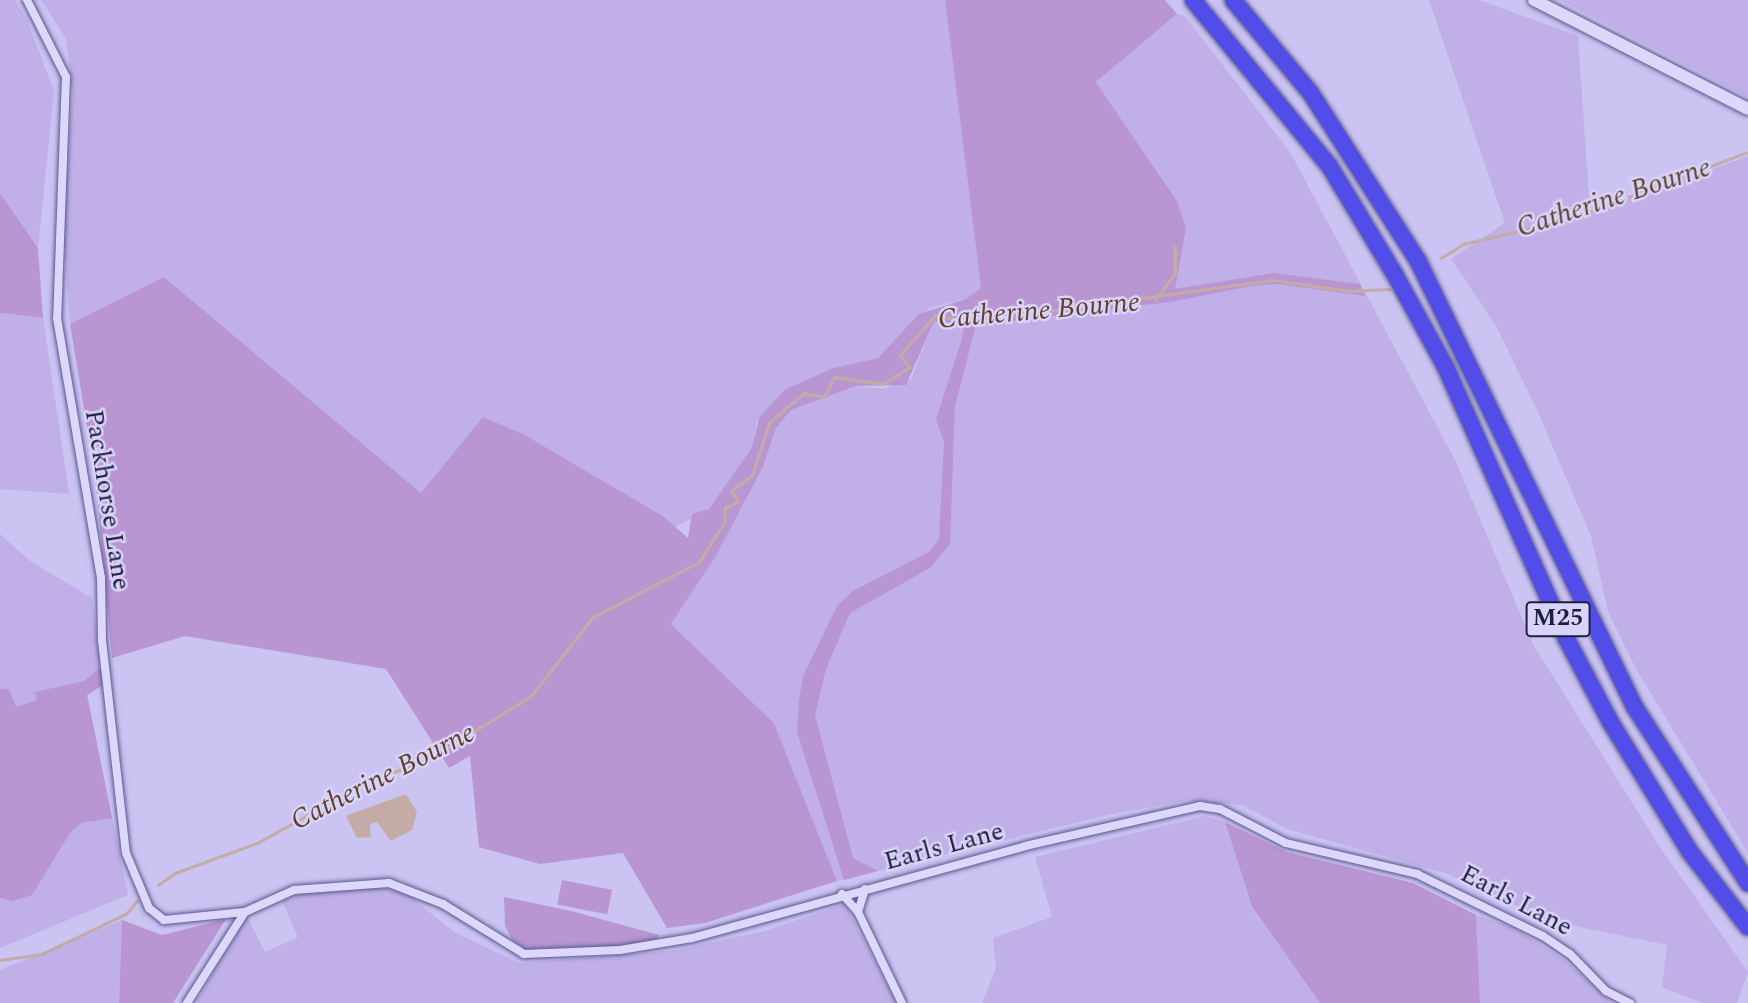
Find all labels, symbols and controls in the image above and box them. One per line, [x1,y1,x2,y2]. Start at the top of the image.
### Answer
water label: Catherine Bourne [1513,151,1715,245]
water label: Catherine Bourne [937,285,1141,337]
street label: Packhorse Lane [77,408,137,592]
road number: M25 [1525,598,1591,640]
water label: Catherine Bourne [285,716,481,838]
street label: Earls Lane [881,816,1007,878]
street label: Earls Lane [1455,859,1577,943]

